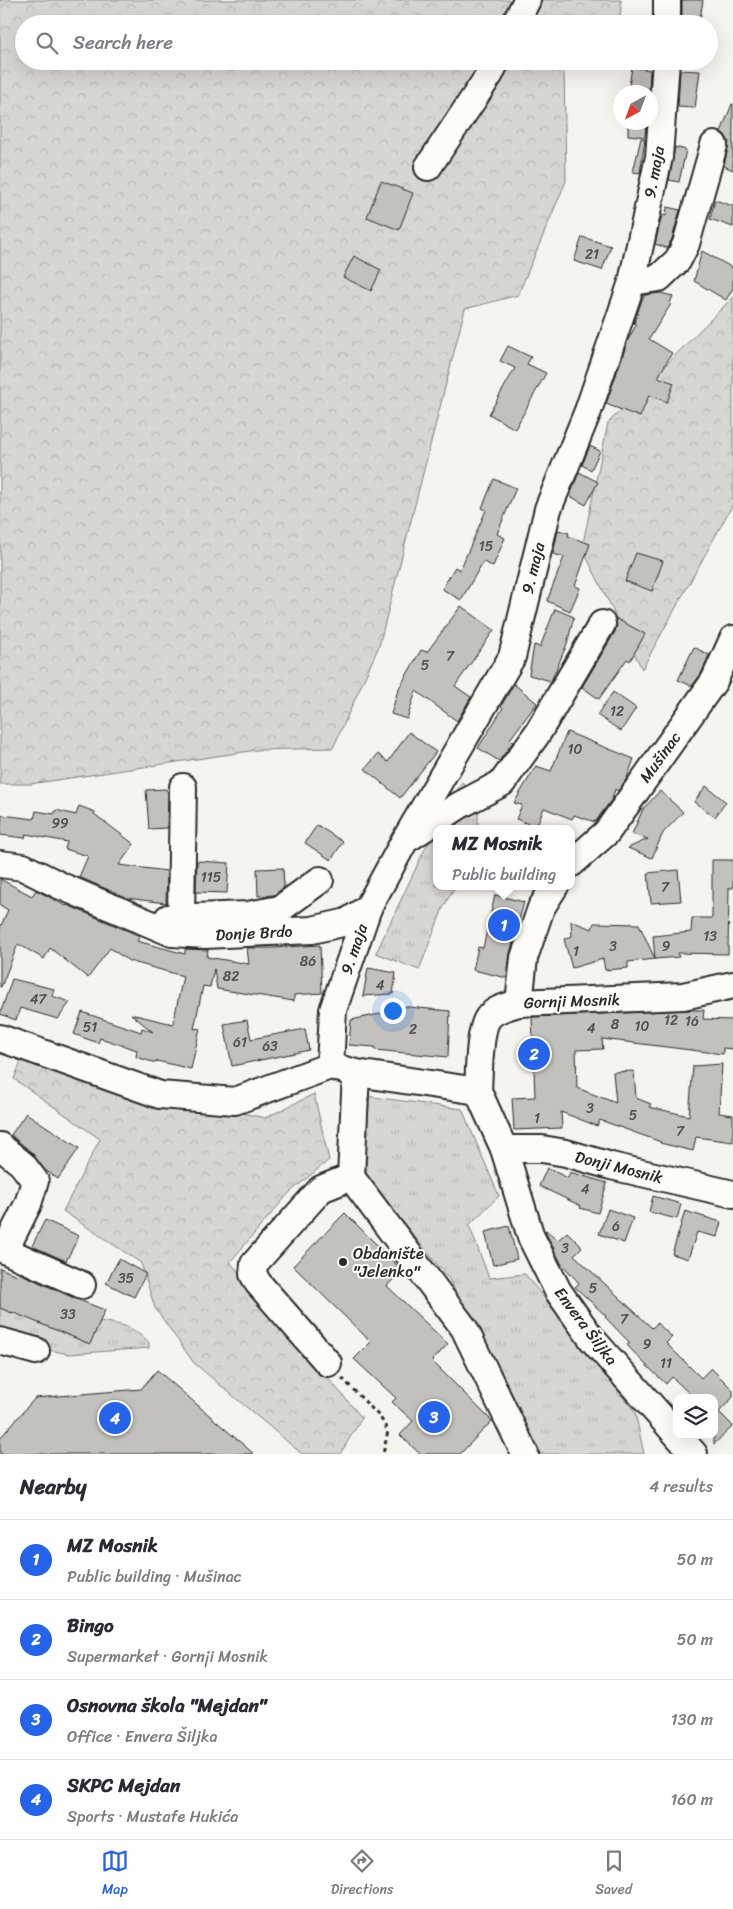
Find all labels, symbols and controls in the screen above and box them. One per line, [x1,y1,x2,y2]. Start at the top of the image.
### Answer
search box [15,15,718,70]
text: Search here [73,26,173,59]
icon: search [33,29,61,57]
north arrow [613,85,658,130]
street label: 9. maja [635,143,673,200]
house number: 21 [585,242,599,267]
house number: 15 [479,534,494,559]
street label: 9. maja [513,538,554,597]
house number: 7 [446,644,455,669]
house number: 5 [421,653,430,678]
house number: 12 [610,699,624,724]
street label: Mušinac [631,725,689,789]
house number: 10 [568,737,583,762]
house number: 99 [51,811,69,836]
popup [433,825,575,890]
text: MZ Mosnik [452,827,543,860]
text: Public building [452,860,556,889]
house number: 115 [201,865,222,890]
house number: 7 [661,875,670,900]
pin: 1 [488,906,520,944]
street label: Donje Brdo [215,916,293,949]
street label: 9. maja [332,919,377,978]
house number: 13 [703,924,717,949]
house number: 3 [609,934,617,959]
house number: 9 [662,934,671,959]
house number: 1 [573,939,579,964]
house number: 86 [300,949,316,974]
house number: 82 [223,964,239,989]
house number: 4 [376,973,385,998]
street label: Gornji Mosnik [523,985,621,1017]
house number: 47 [30,987,47,1012]
your location [380,998,406,1024]
house number: 12 [664,1008,678,1033]
house number: 16 [685,1009,699,1034]
house number: 8 [611,1012,620,1037]
house number: 10 [635,1014,650,1039]
house number: 51 [83,1015,97,1040]
house number: 4 [587,1016,596,1041]
house number: 2 [409,1017,417,1042]
house number: 61 [233,1030,247,1055]
house number: 63 [262,1034,278,1059]
pin: 2 [518,1035,550,1073]
house number: 3 [586,1096,594,1121]
house number: 5 [629,1103,638,1128]
house number: 1 [534,1106,540,1131]
house number: 7 [676,1119,685,1144]
street label: Donji Mosnik [572,1142,667,1192]
house number: 4 [581,1177,590,1202]
house number: 6 [612,1214,620,1239]
house number: 3 [561,1236,569,1261]
place label: Obdanište "Jelenko" [353,1239,424,1286]
marker: Obdanište "Jelenko" [337,1256,349,1268]
house number: 35 [118,1266,135,1291]
house number: 5 [589,1276,598,1301]
street label: Envera Šiljka [547,1280,625,1372]
house number: 33 [60,1302,76,1327]
house number: 7 [620,1307,629,1332]
house number: 9 [643,1332,652,1357]
house number: 11 [660,1351,672,1376]
map controls [673,1394,718,1439]
button: layers [673,1394,718,1439]
pin: 3 [418,1398,450,1436]
pin: 4 [99,1399,131,1437]
text: Nearby [20,1468,86,1506]
text: 4 results [649,1472,713,1501]
text: MZ Mosnik [67,1529,158,1562]
text: 1 [33,1545,39,1574]
text: 50 m [677,1545,713,1574]
text: Public building · Mušinac [67,1562,242,1591]
text: Bingo [67,1609,114,1642]
text: 2 [31,1625,41,1654]
text: 50 m [677,1625,713,1654]
text: Supermarket · Gornji Mosnik [67,1642,268,1671]
text: Osnovna škola "Mejdan" [67,1689,267,1722]
text: 3 [32,1705,40,1734]
text: 130 m [671,1705,713,1734]
text: Office · Envera Šiljka [67,1722,217,1751]
text: SKPC Mejdan [67,1769,180,1802]
text: 4 [31,1785,41,1814]
text: 160 m [670,1785,713,1814]
text: Sports · Mustafe Hukića [67,1802,238,1831]
tab: Map [101,1847,129,1902]
tab: Directions [331,1847,393,1902]
tab: Saved [595,1847,632,1902]

